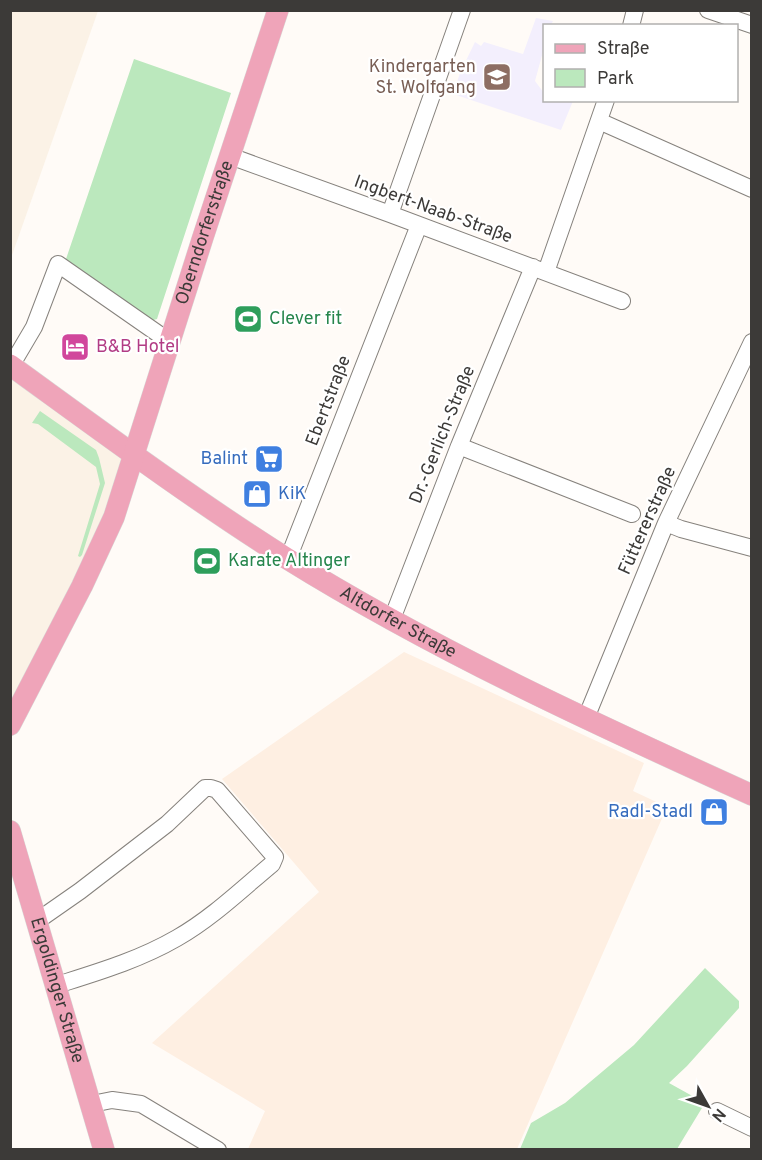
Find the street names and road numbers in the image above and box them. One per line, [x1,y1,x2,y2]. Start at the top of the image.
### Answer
street label: Oberndorferstraße [171,158,239,308]
street label: Ingbert-Naab-Straße [351,171,515,249]
street label: Ebertstraße [301,353,357,449]
street label: Dr.-Gerlich-Straße [405,363,481,507]
street label: Füttererstraße [614,463,682,579]
street label: Altdorfer Straße [335,581,460,664]
street label: Ergoldinger Straße [25,915,89,1066]

